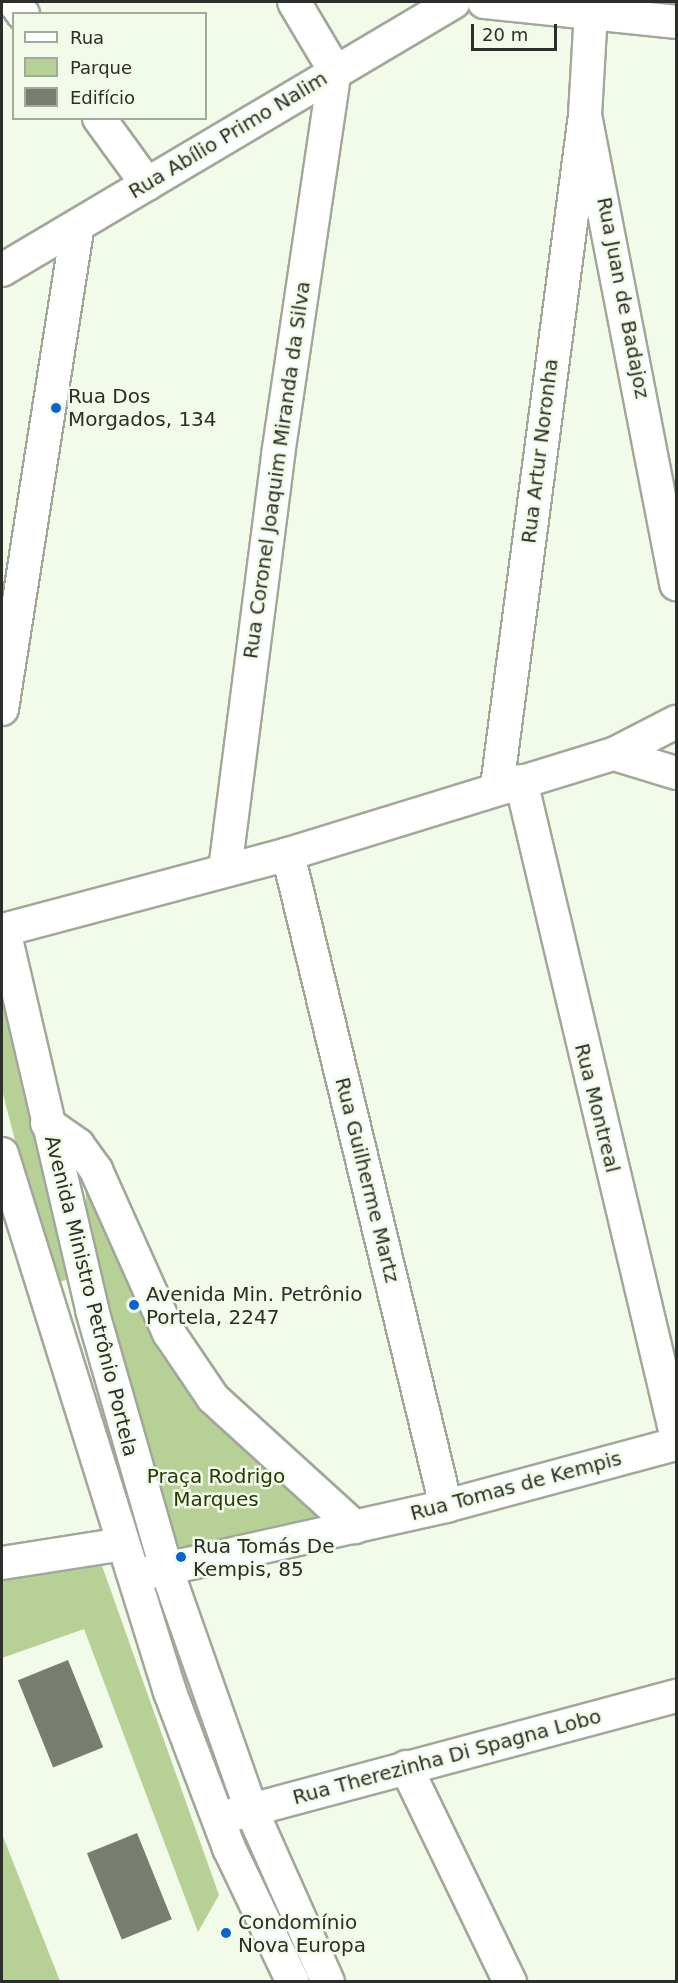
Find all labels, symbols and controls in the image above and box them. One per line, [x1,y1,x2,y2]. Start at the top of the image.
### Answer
legend [12,12,207,120]
scale bar [474,12,560,50]
text: 20 m [482,24,528,45]
text: Rua [70,27,104,48]
text: Parque [70,57,132,78]
street label: Rua Abílio Primo Nalim [124,66,332,204]
text: Edifício [70,87,135,108]
street label: Rua Juan de Badajoz [592,195,654,401]
street label: Rua Coronel Joaquim Miranda da Silva [239,280,315,660]
street label: Rua Artur Noronha [517,357,563,545]
place label: Rua Dos Morgados, 134 [68,384,217,431]
marker: Rua Dos Morgados, 134 [49,401,63,415]
street label: Rua Montreal [569,1041,625,1175]
street label: Rua Guilherme Martz [330,1075,404,1285]
street label: Avenida Ministro Petrônio Portela [39,1133,143,1459]
place label: Avenida Min. Petrônio Portela, 2247 [146,1282,362,1329]
marker: Avenida Min. Petrônio Portela, 2247 [127,1298,141,1312]
street label: Rua Tomas de Kempis [408,1446,624,1526]
park label: Praça Rodrigo Marques [147,1465,285,1512]
place label: Rua Tomás De Kempis, 85 [193,1534,335,1581]
marker: Rua Tomás De Kempis, 85 [174,1550,188,1564]
street label: Rua Therezinha Di Spagna Lobo [290,1704,604,1810]
place label: Condomínio Nova Europa [238,1910,366,1957]
marker: Condomínio Nova Europa [219,1926,233,1940]

